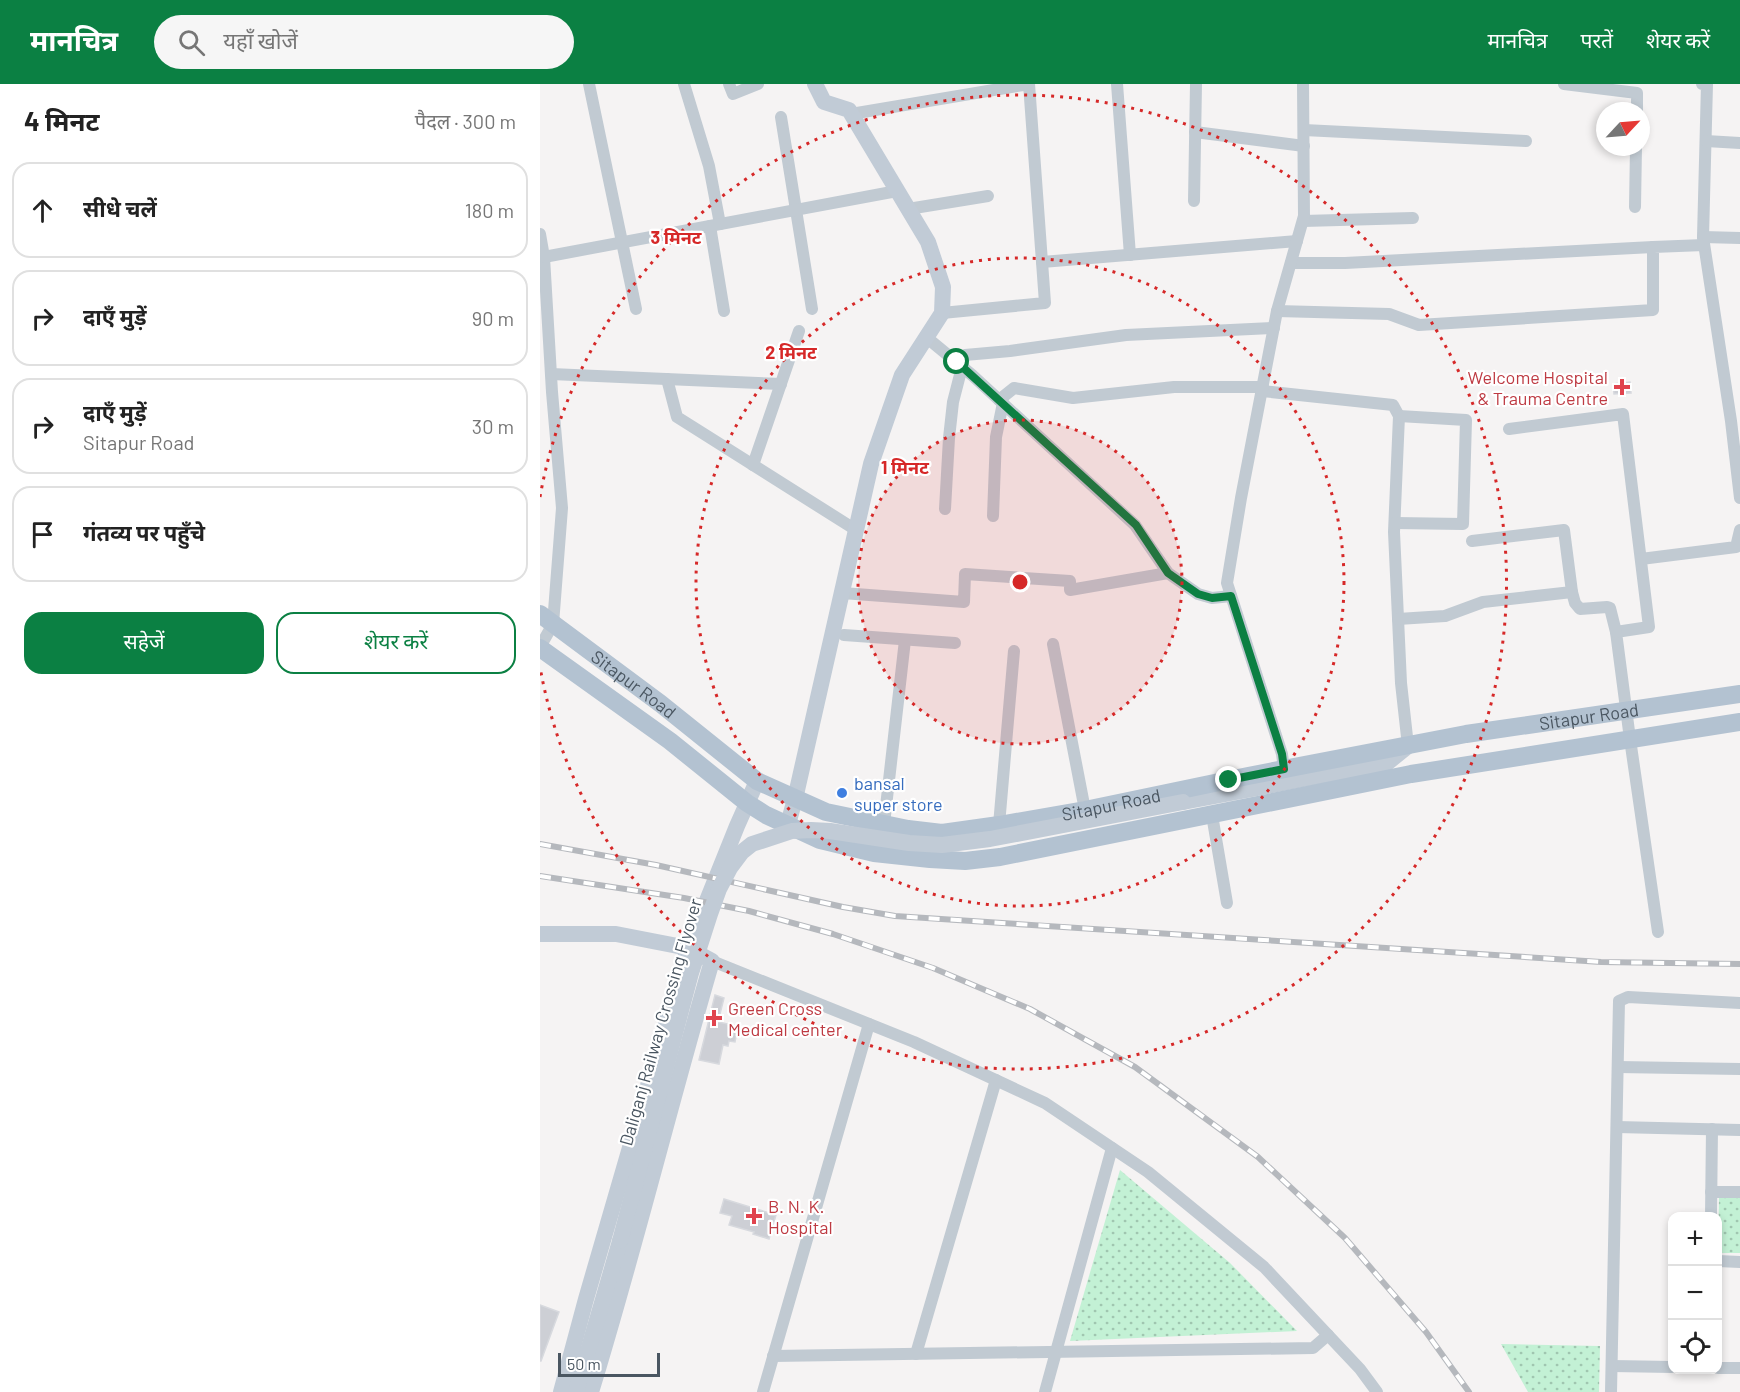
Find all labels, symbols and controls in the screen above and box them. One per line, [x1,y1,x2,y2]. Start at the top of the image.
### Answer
search box [154,15,574,69]
text: मानचित्र [30,23,118,57]
icon: search [175,26,208,59]
text: यहाँ खोजें [223,27,298,53]
text: मानचित्र [1488,27,1548,52]
text: परतें [1581,27,1613,52]
text: शेयर करें [1646,27,1710,52]
north arrow [1596,102,1650,156]
text: 4 मिनट [24,105,100,136]
text: पैदल · 300 m [415,109,516,133]
icon: ahead [26,194,59,227]
text: सीधे चलें [83,195,157,221]
text: 180 m [465,198,514,222]
text: 3 मिनट [650,226,702,248]
icon: right [26,302,59,335]
text: दाएँ मुड़ें [83,303,146,329]
text: 90 m [472,306,514,330]
text: 2 मिनट [765,341,817,363]
route start [943,348,969,374]
place label: Welcome Hospital & Trauma Centre [1468,366,1608,409]
marker: Welcome Hospital & Trauma Centre [1613,378,1631,396]
text: दाएँ मुड़ें [83,399,146,425]
icon: right [26,410,59,443]
text: 30 m [472,414,514,438]
text: Sitapur Road [83,430,195,454]
text: 1 मिनट [881,456,929,478]
icon: arrive [26,518,59,551]
text: गंतव्य पर पहुँचे [83,519,205,545]
centre of rings [1010,572,1030,592]
button: सहेजें [24,612,264,674]
button: शेयर करें [276,612,516,674]
street label: Sitapur Road [587,645,681,723]
street label: Sitapur Road [1538,698,1640,734]
route end [1215,766,1241,792]
place label: bansal super store [854,772,943,815]
street label: Sitapur Road [1060,784,1163,825]
marker: bansal super store [835,786,849,800]
street label: Daliganj Railway Crossing Flyover [614,895,706,1148]
place label: Green Cross Medical center [728,997,843,1040]
marker: Green Cross Medical center [705,1009,723,1027]
place label: B. N. K. Hospital [768,1195,833,1238]
marker: B. N. K. Hospital [745,1207,763,1225]
map controls [1668,1212,1722,1374]
button: + [1668,1212,1722,1266]
button: − [1668,1266,1722,1320]
button: locate [1668,1320,1722,1374]
scale bar [558,1350,660,1378]
text: 50 m [567,1354,601,1373]

